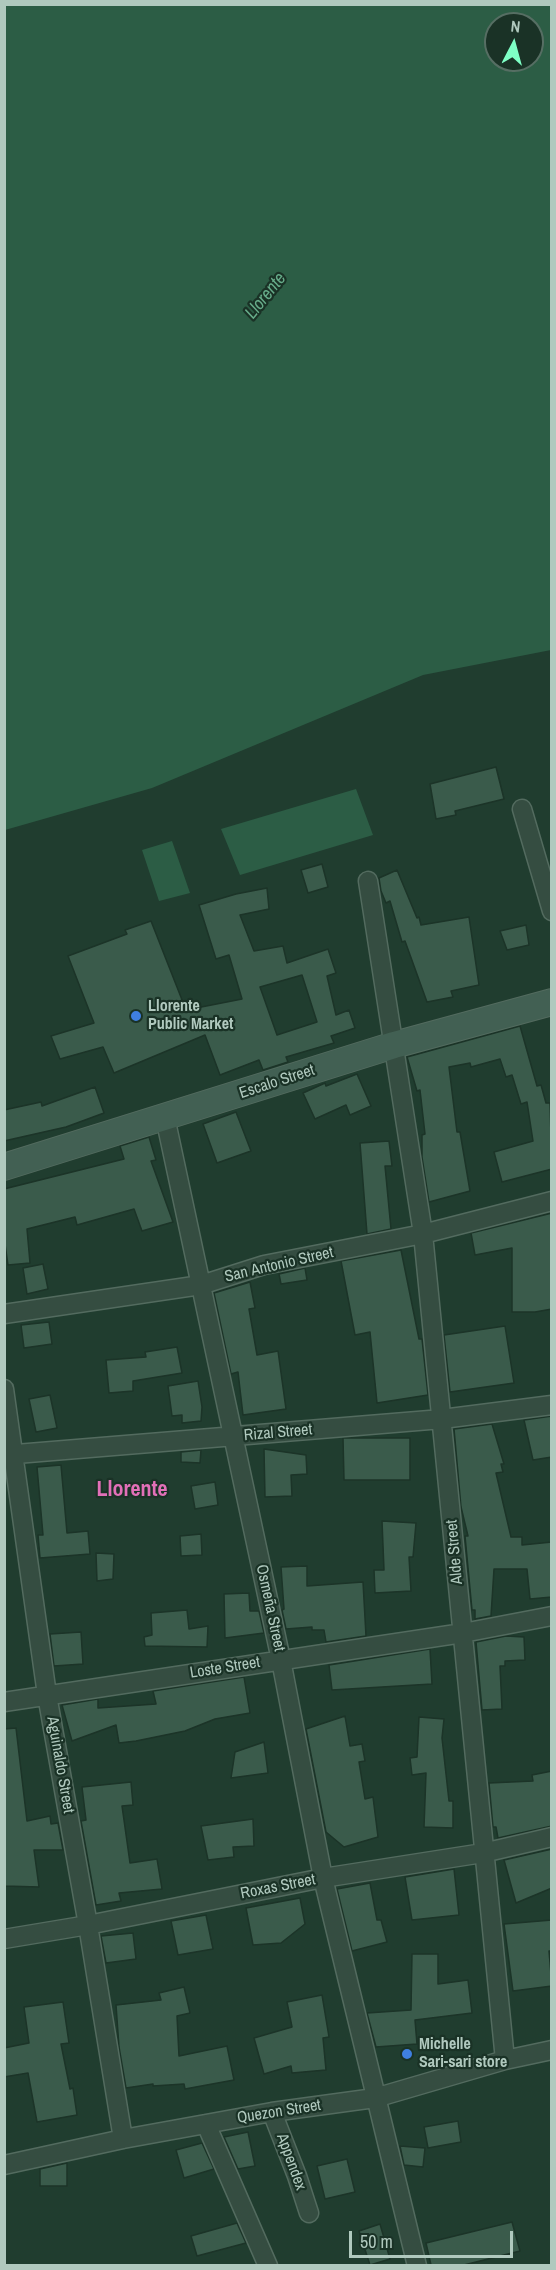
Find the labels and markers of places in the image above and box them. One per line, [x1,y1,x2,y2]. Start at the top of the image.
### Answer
place label: Llorente Public Market [148,997,233,1035]
marker: Llorente Public Market [129,1009,143,1023]
place label: Michelle Sari-sari store [419,2035,507,2073]
marker: Michelle Sari-sari store [400,2047,414,2061]

